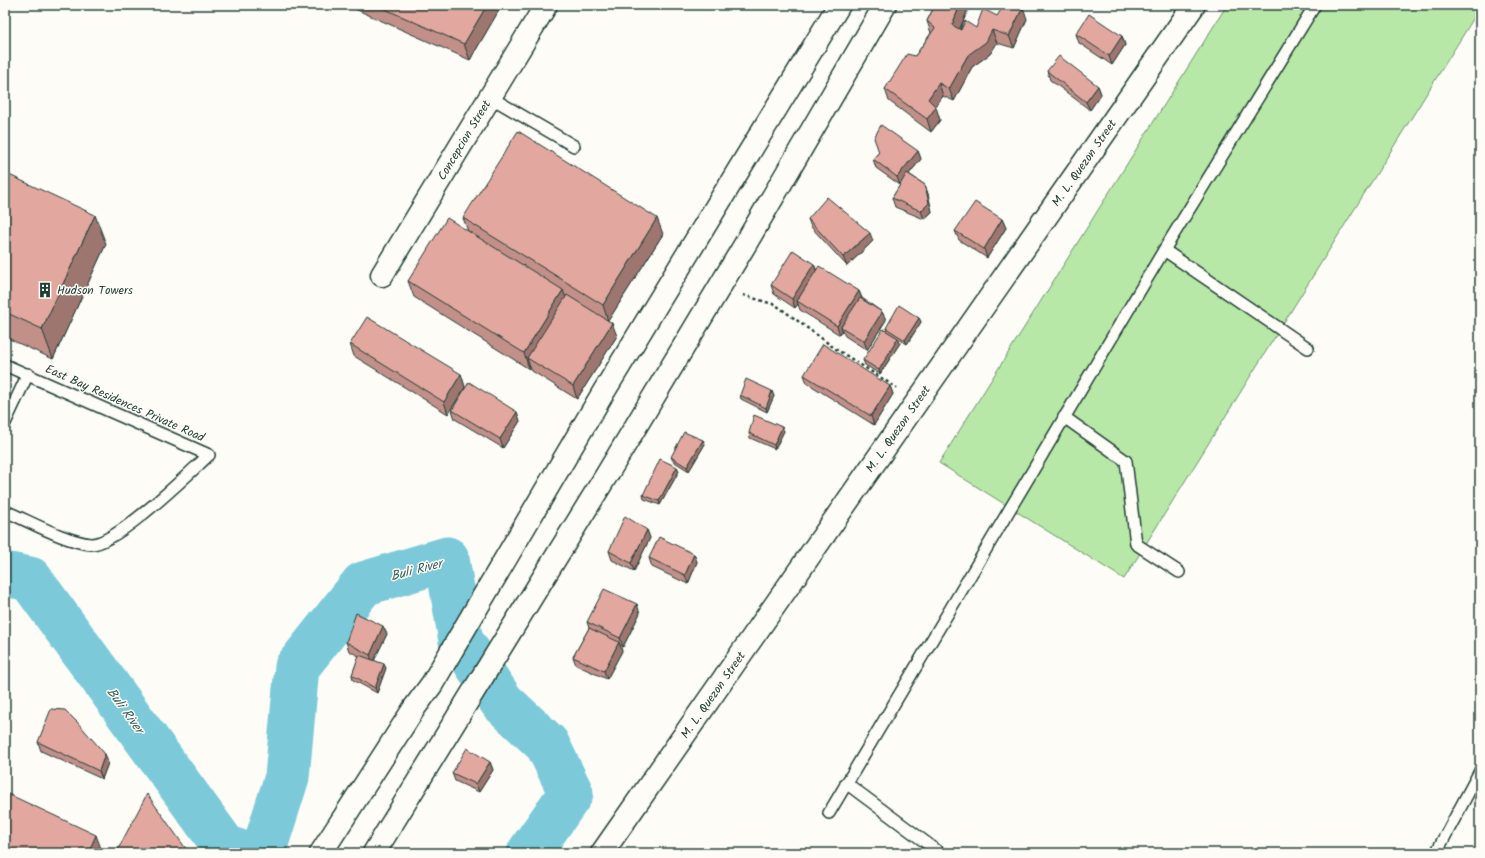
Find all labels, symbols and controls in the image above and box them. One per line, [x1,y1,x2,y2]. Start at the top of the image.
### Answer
street label: Concepcion Street [433,96,496,184]
street label: M. L. Quezon Street [1047,116,1122,211]
building icon: Hudson Towers [36,281,54,299]
place label: Hudson Towers [57,281,133,300]
street label: East Bay Residences Private Road [42,360,208,448]
street label: M. L. Quezon Street [861,382,936,477]
water label: Buli River [388,553,447,587]
street label: M. L. Quezon Street [676,648,751,743]
water label: Buli River [101,684,150,740]

